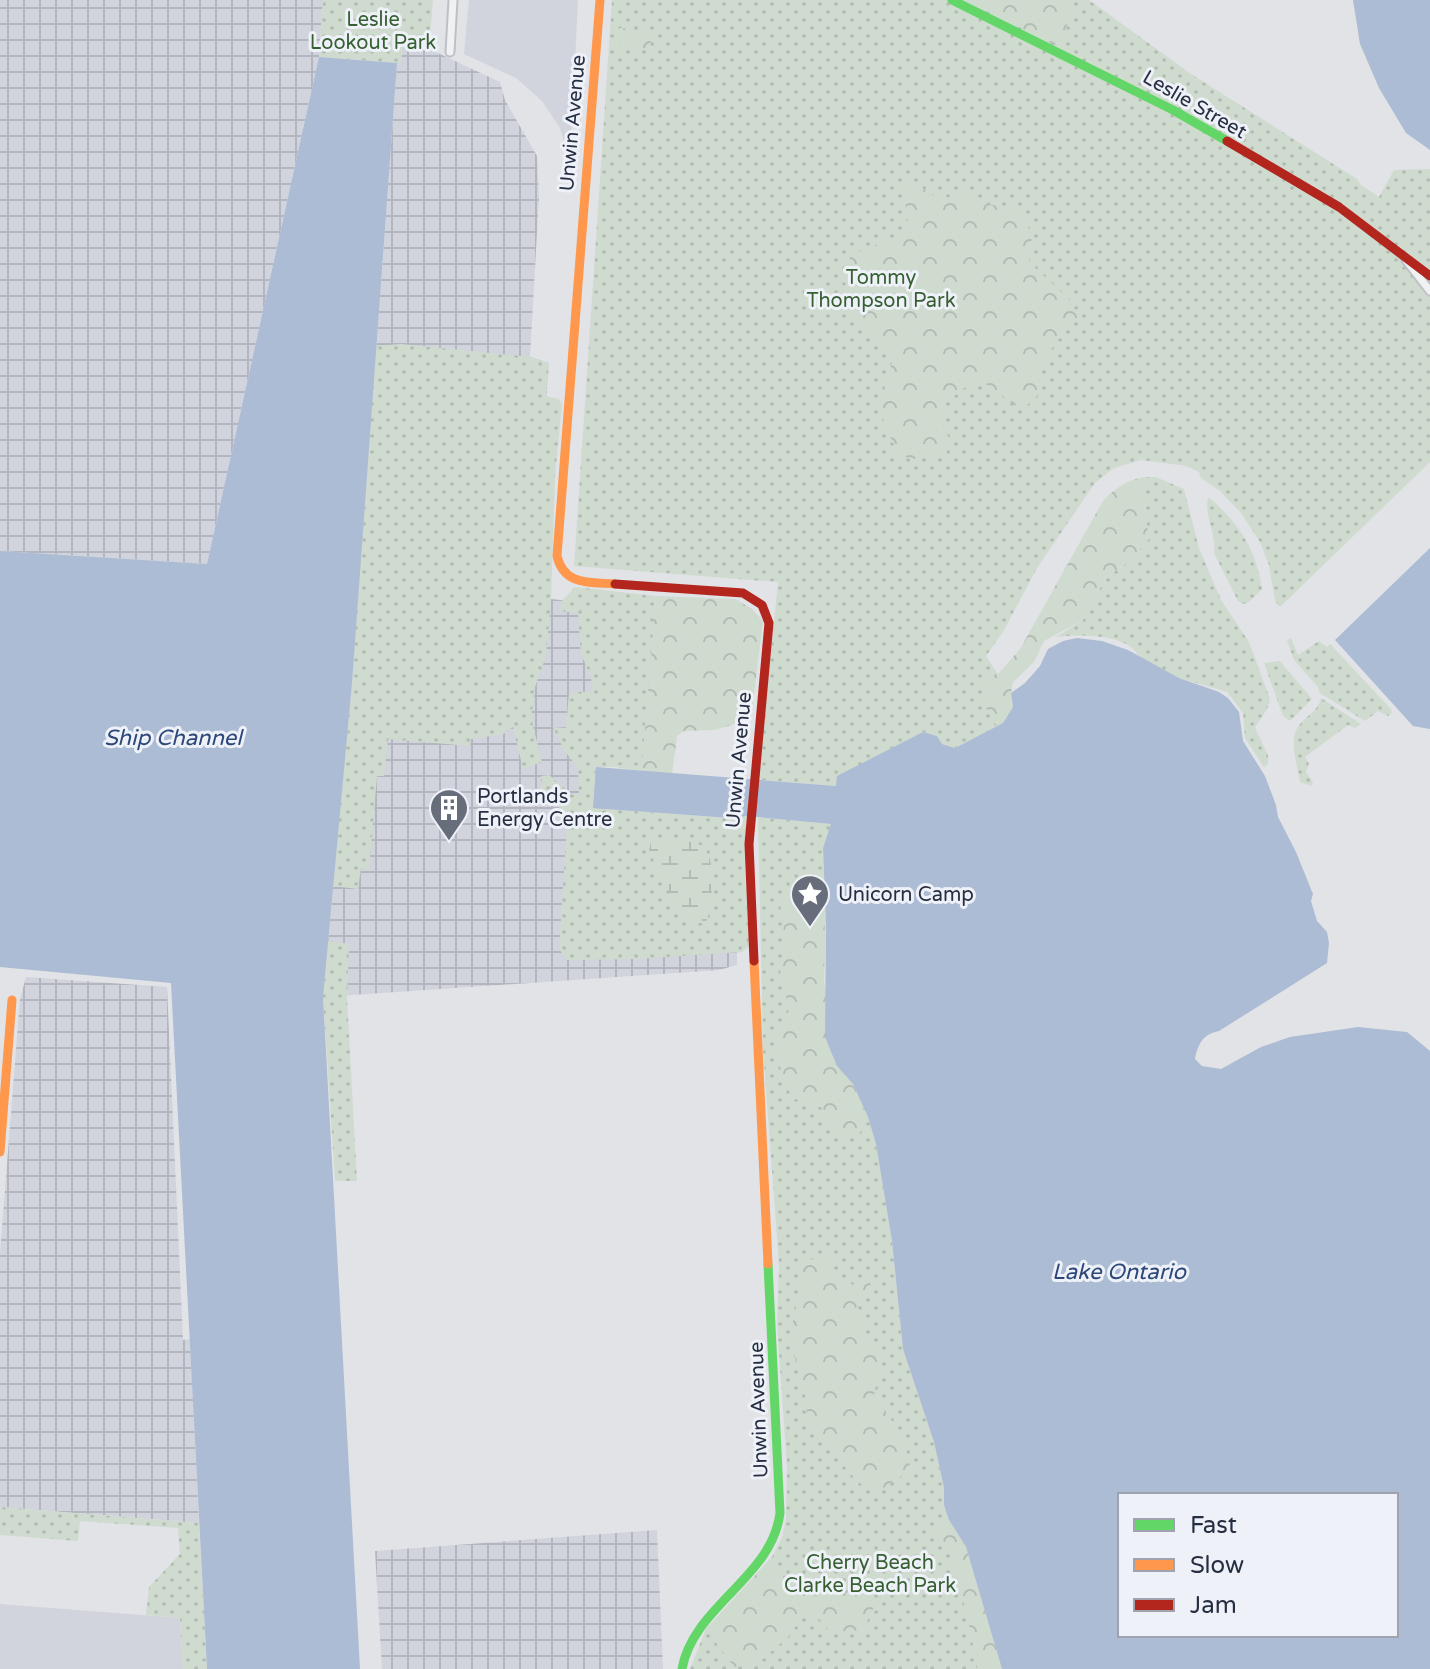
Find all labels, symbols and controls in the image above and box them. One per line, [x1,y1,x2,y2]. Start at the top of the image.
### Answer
park label: Leslie Lookout Park [310,8,436,55]
street label: Unwin Avenue [555,54,591,192]
street label: Leslie Street [1138,65,1251,144]
park label: Tommy Thompson Park [806,266,956,313]
street label: Unwin Avenue [721,691,757,829]
water label: Ship Channel [104,725,244,751]
place label: Portlands Energy Centre [477,785,612,832]
building icon: Portlands Energy Centre [428,787,470,842]
place icon: Unicorn Camp [789,873,831,928]
place label: Unicorn Camp [838,883,974,907]
water label: Lake Ontario [1052,1259,1188,1285]
street label: Unwin Avenue [745,1341,773,1479]
legend [1118,1493,1398,1637]
text: Fast [1190,1511,1237,1540]
park label: Cherry Beach Clarke Beach Park [784,1551,956,1598]
text: Slow [1190,1551,1244,1580]
text: Jam [1190,1591,1237,1620]

